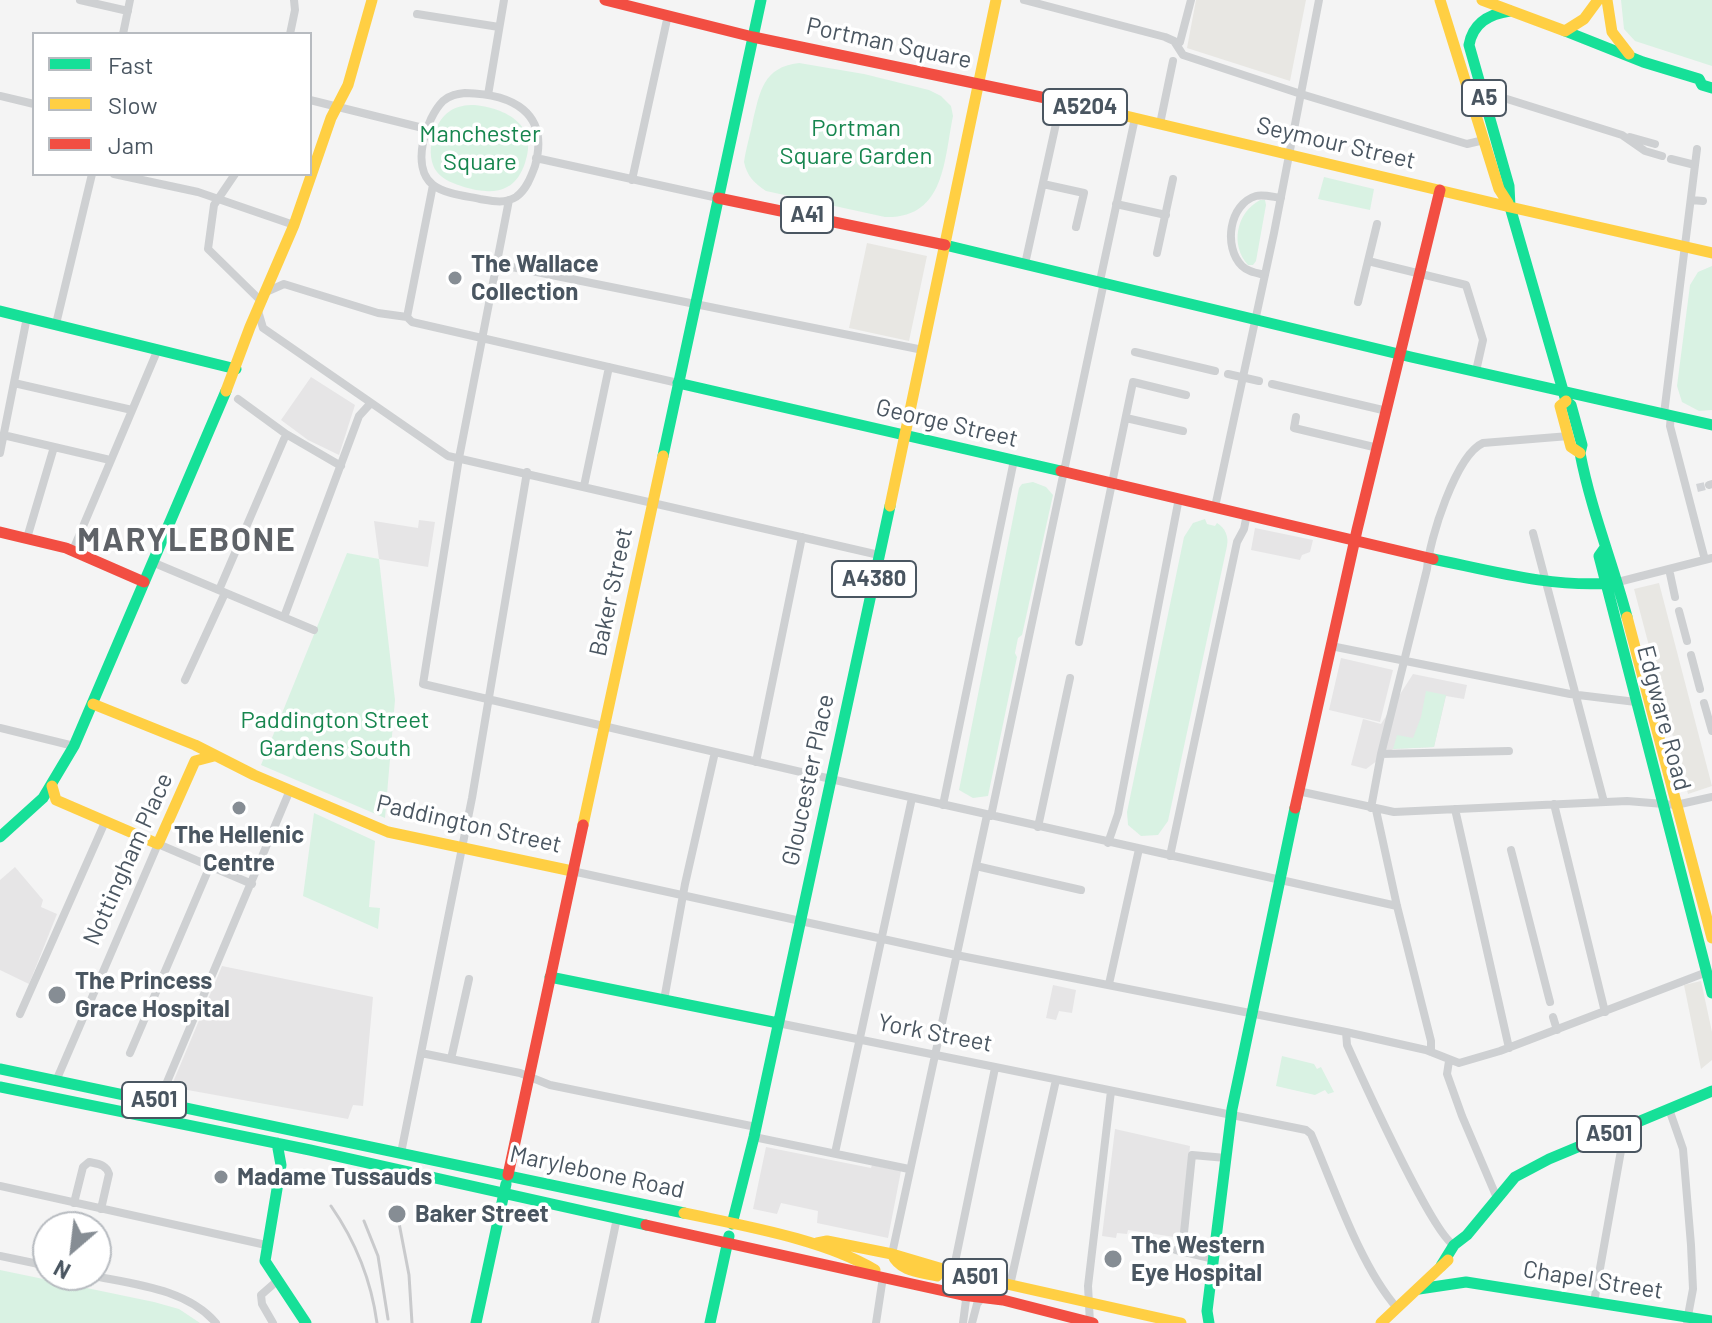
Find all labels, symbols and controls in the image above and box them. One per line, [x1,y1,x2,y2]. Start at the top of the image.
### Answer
street label: Portman Square [804,11,974,75]
legend [32,32,312,176]
text: Fast [108,50,153,79]
road number: A5 [1462,80,1506,116]
road number: A5204 [1043,89,1127,125]
text: Slow [108,90,157,119]
street label: Seymour Street [1254,111,1418,175]
park label: Portman Square Garden [780,114,932,170]
park label: Manchester Square [419,120,541,176]
text: Jam [108,130,154,159]
road number: A41 [781,197,833,233]
place label: The Wallace Collection [471,250,599,306]
marker: The Wallace Collection [446,269,464,287]
street label: George Street [873,393,1021,453]
district label: MARYLEBONE [77,521,297,559]
street label: Baker Street [583,525,639,659]
road number: A4380 [832,561,916,597]
street label: Edgware Road [1631,642,1697,794]
street label: Gloucester Place [776,692,840,868]
park label: Paddington Street Gardens South [240,706,430,762]
street label: Nottingham Place [77,768,179,950]
street label: Paddington Street [374,789,564,859]
marker: The Hellenic Centre [230,799,248,817]
place label: The Hellenic Centre [174,821,304,877]
place label: The Princess Grace Hospital [75,967,230,1023]
marker: The Princess Grace Hospital [46,984,68,1006]
street label: York Street [875,1008,995,1058]
road number: A501 [122,1082,186,1118]
road number: A501 [1577,1116,1641,1152]
street label: Marylebone Road [507,1139,687,1205]
place label: Madame Tussauds [237,1163,432,1191]
marker: Madame Tussauds [212,1168,230,1186]
place label: Baker Street [415,1200,549,1228]
marker: Baker Street [386,1203,408,1225]
north arrow [32,1211,112,1291]
place label: The Western Eye Hospital [1131,1231,1265,1287]
marker: The Western Eye Hospital [1102,1248,1124,1270]
street label: Chapel Street [1521,1255,1665,1305]
text: N [49,1256,74,1285]
road number: A501 [943,1259,1007,1295]

